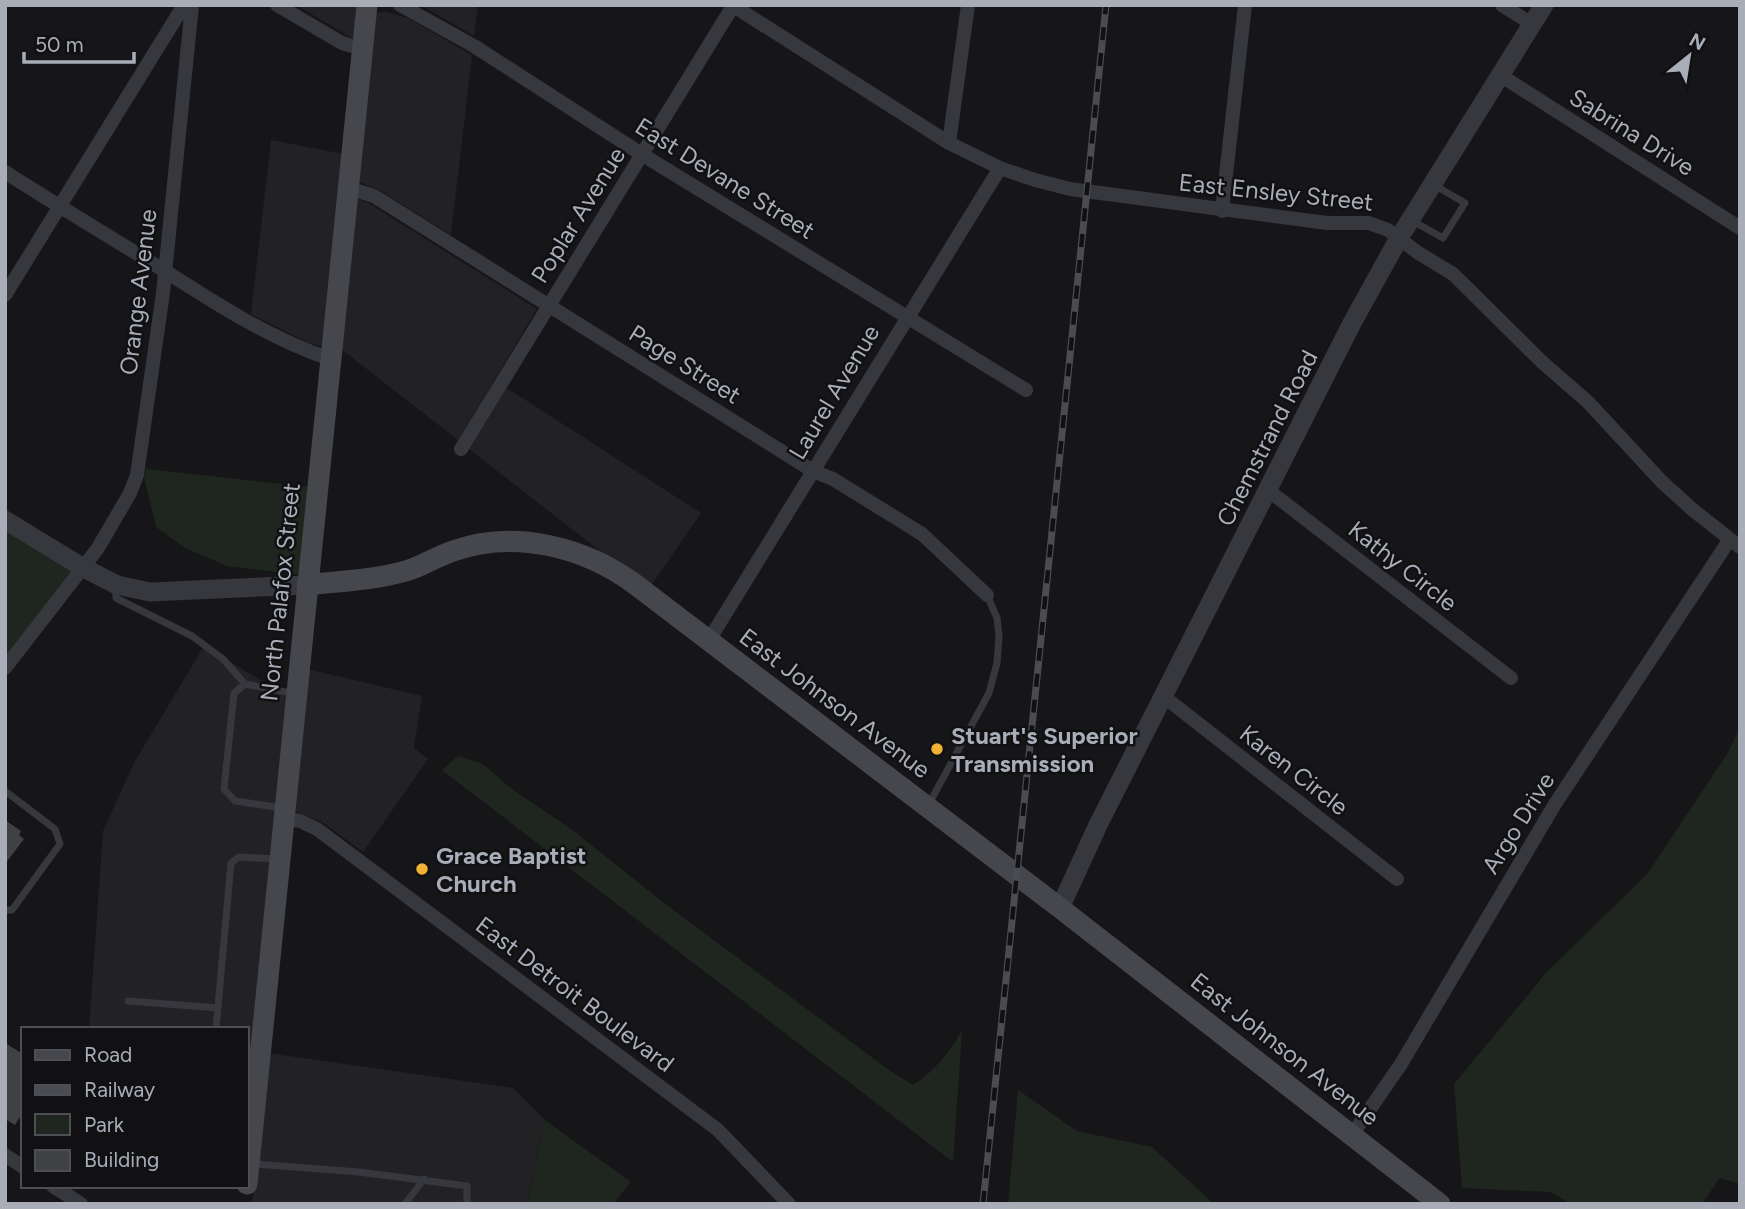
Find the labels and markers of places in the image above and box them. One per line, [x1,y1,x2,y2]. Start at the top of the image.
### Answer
place label: Stuart's Superior Transmission [951,721,1138,778]
marker: Stuart's Superior Transmission [929,741,945,757]
place label: Grace Baptist Church [436,841,587,898]
marker: Grace Baptist Church [414,861,430,877]

